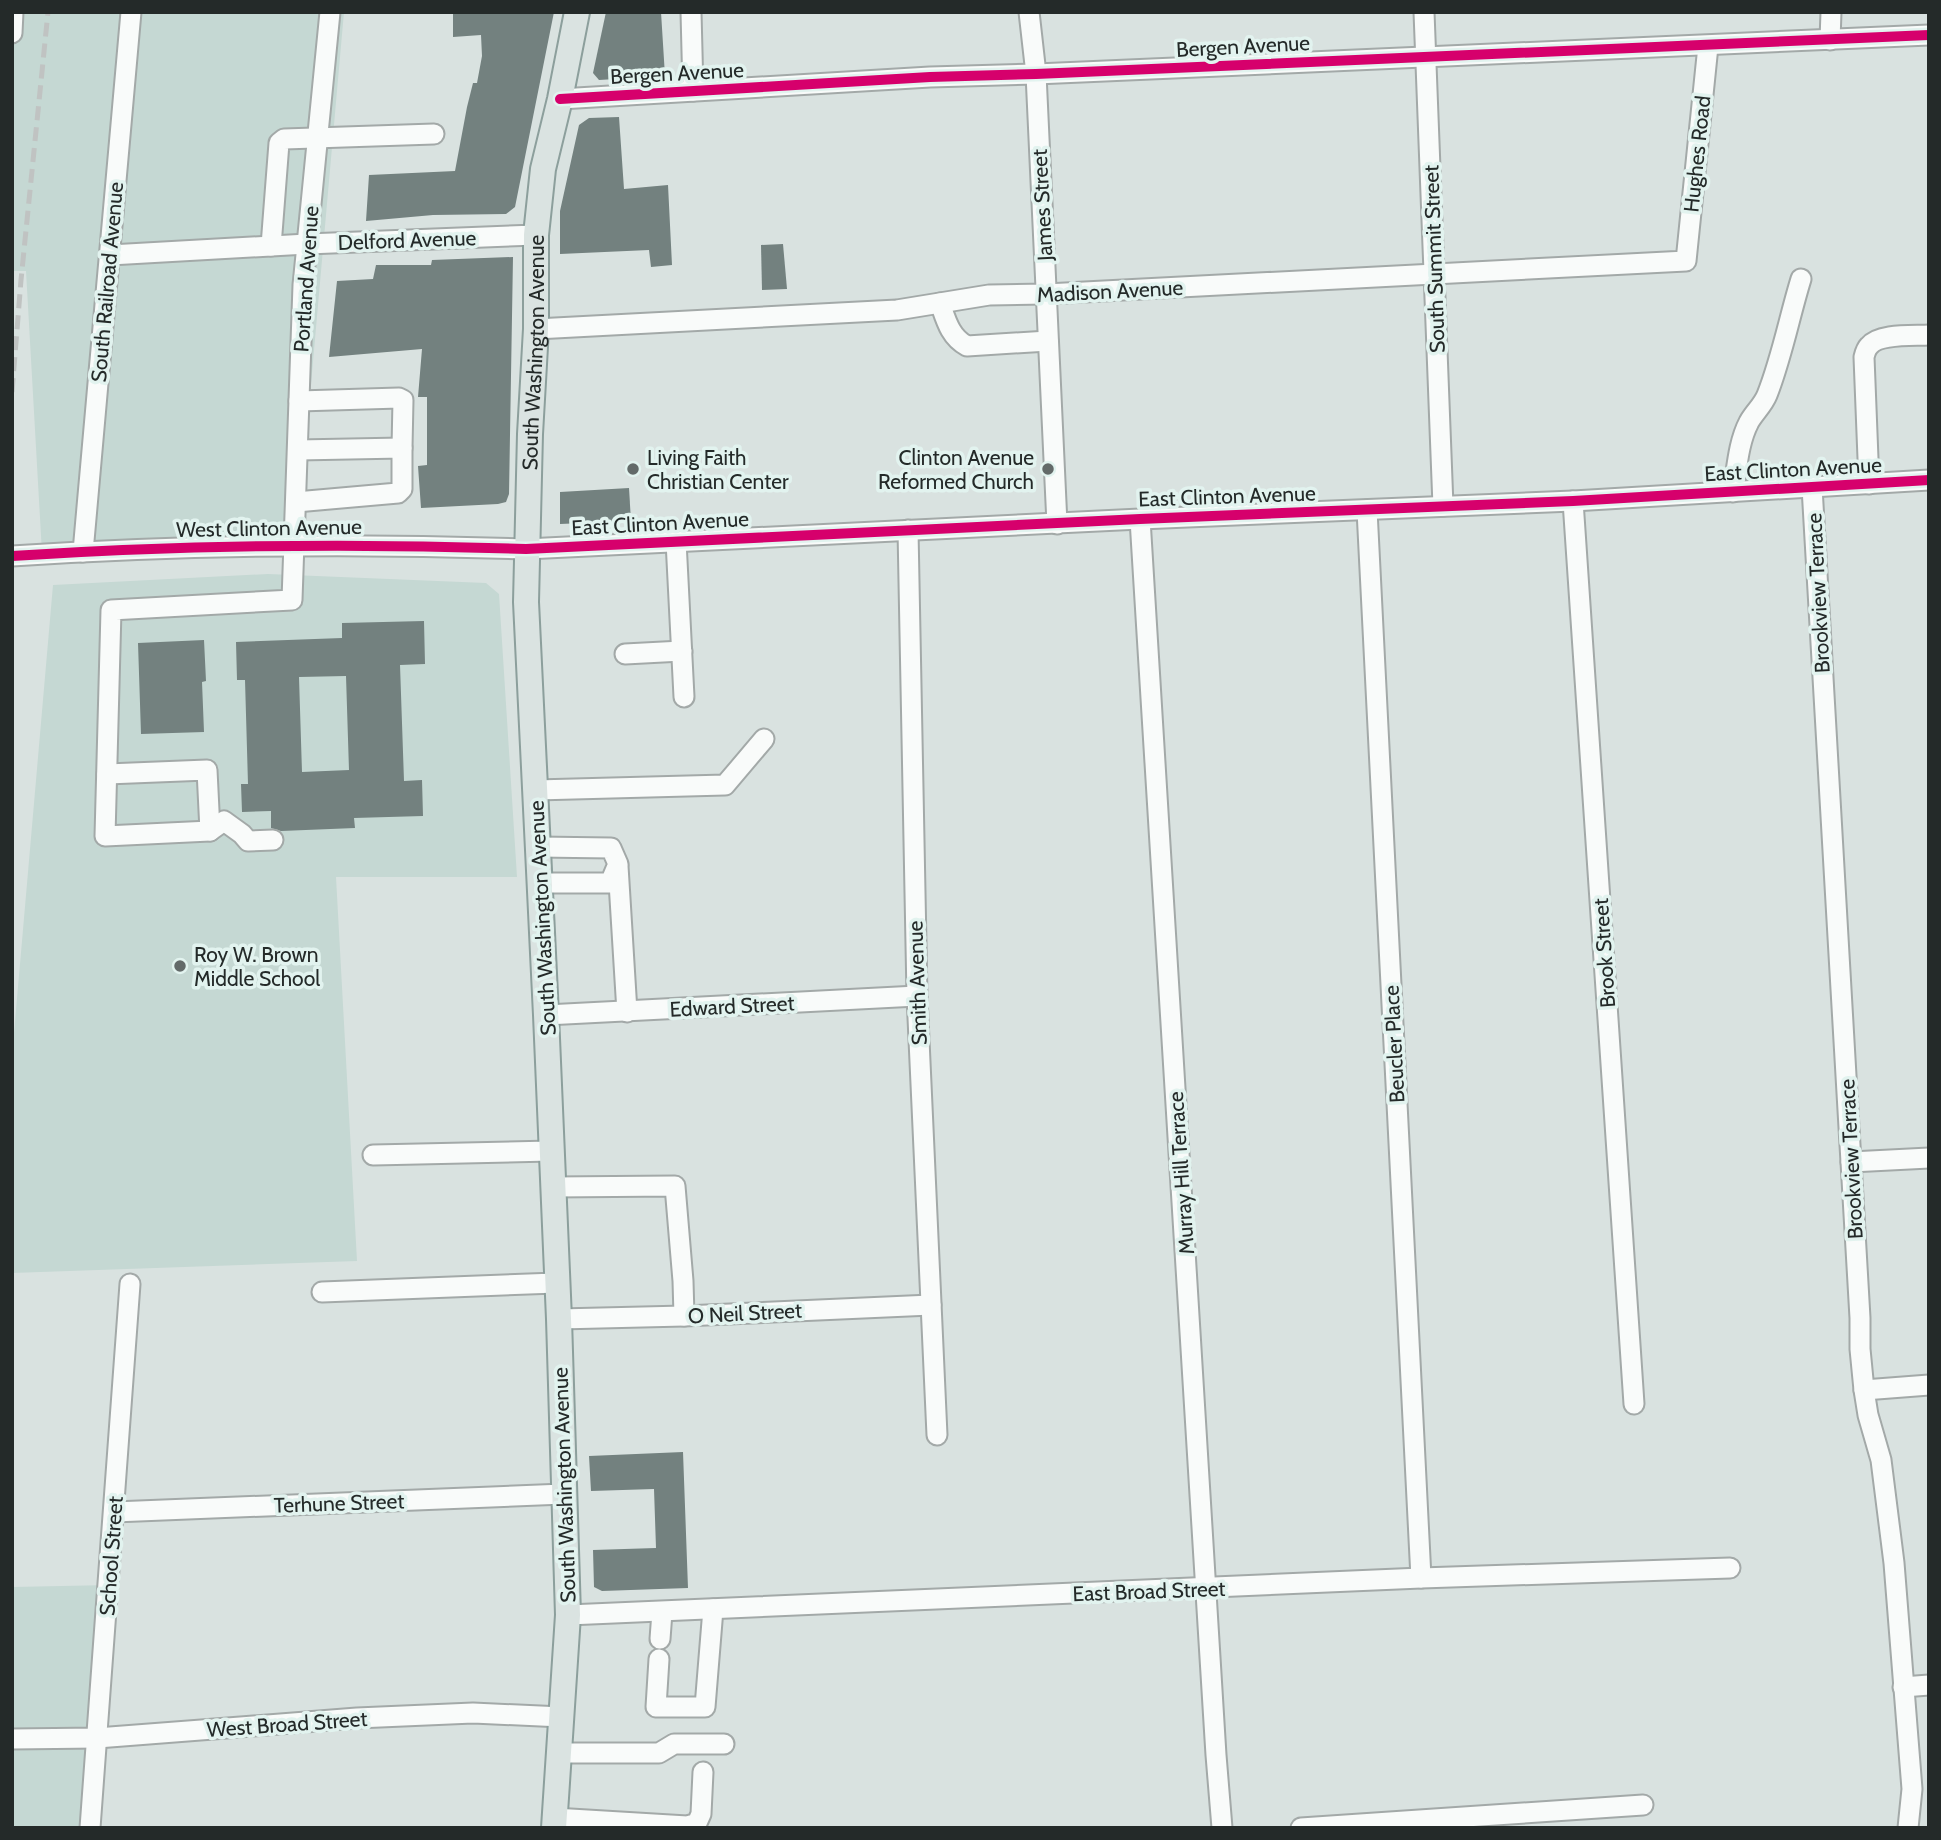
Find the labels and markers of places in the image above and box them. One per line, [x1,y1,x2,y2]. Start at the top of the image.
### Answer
place label: Living Faith Christian Center [647,445,789,494]
place label: Clinton Avenue Reformed Church [878,445,1034,494]
marker: Living Faith Christian Center [625,461,641,477]
marker: Clinton Avenue Reformed Church [1040,461,1056,477]
place label: Roy W. Brown Middle School [194,942,320,991]
marker: Roy W. Brown Middle School [172,958,188,974]

